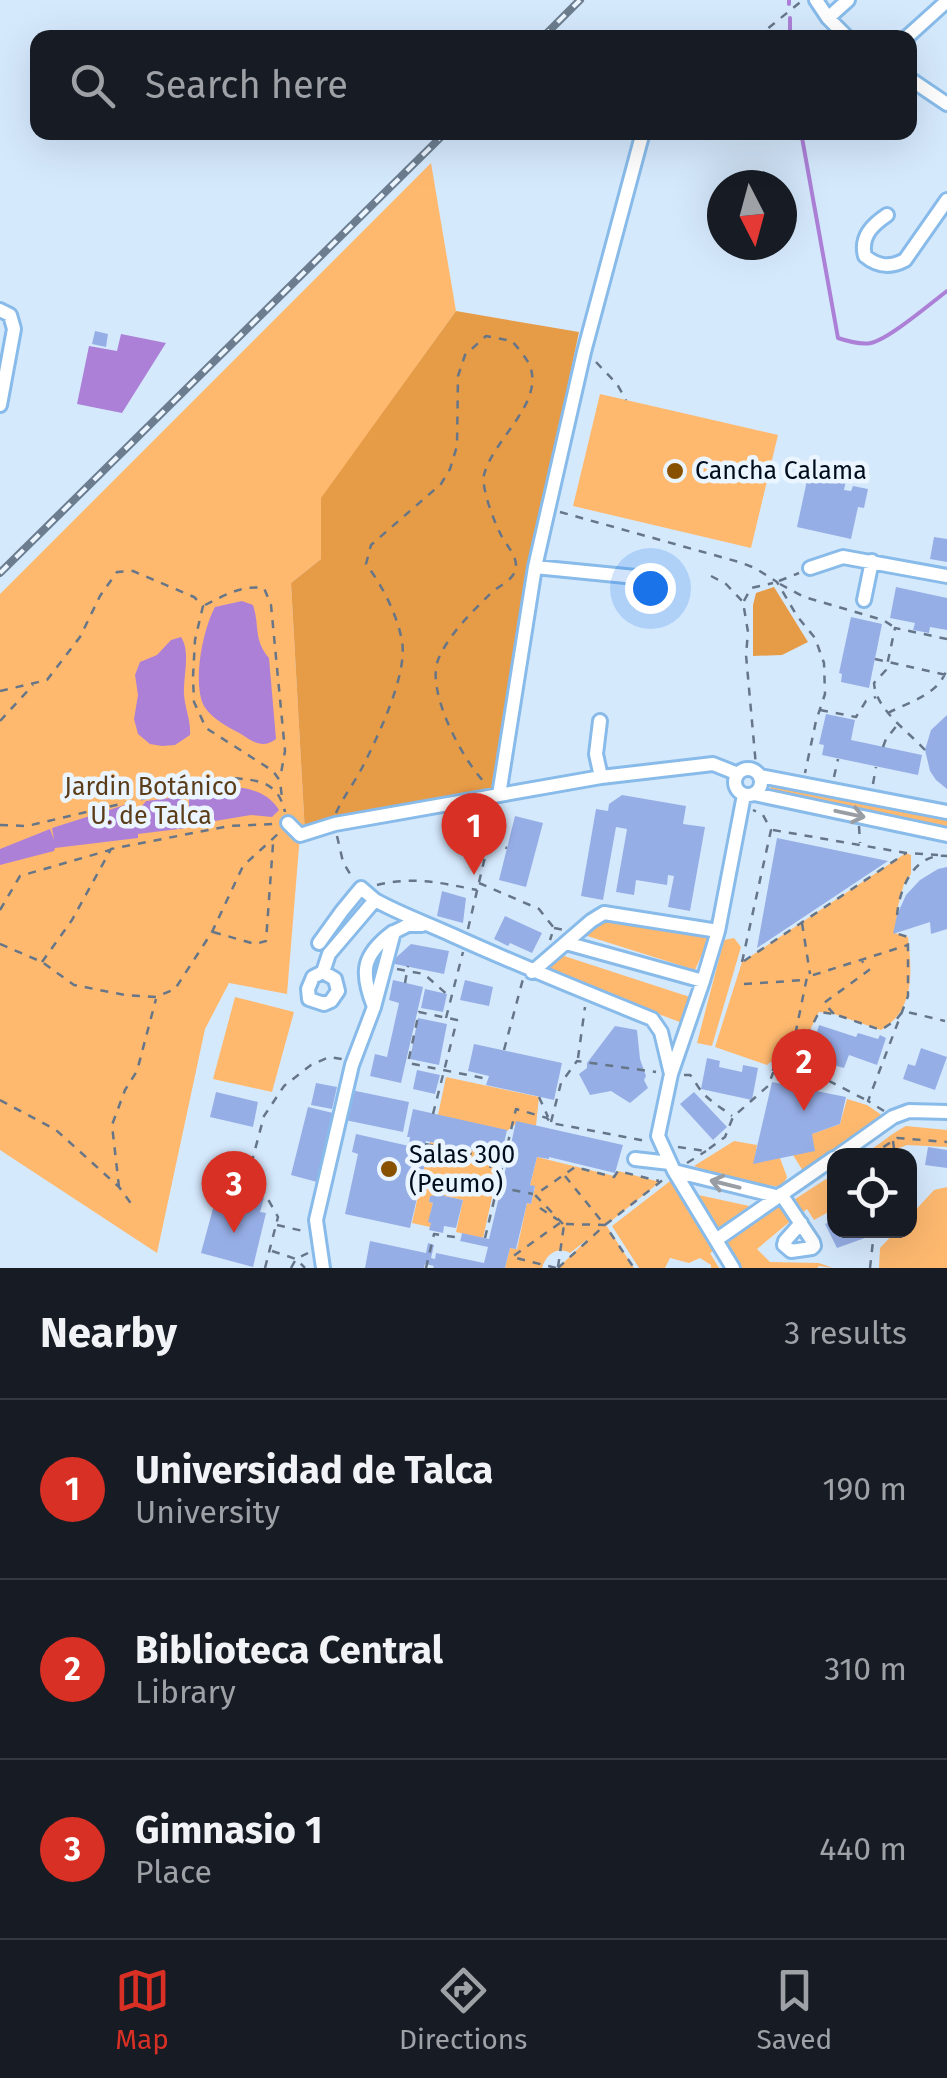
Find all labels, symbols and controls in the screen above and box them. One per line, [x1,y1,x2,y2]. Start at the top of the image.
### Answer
search box [30,30,917,140]
icon: search [65,58,120,113]
text: Search here [145,62,348,108]
north arrow [707,170,797,260]
place label: Cancha Calama [695,456,867,486]
marker: Cancha Calama [664,460,686,482]
your location [625,563,676,614]
park label: Jardin Botánico U. de Talca [64,772,238,831]
pin: 1 [442,792,506,875]
one-way arrow [833,806,865,824]
pin: 2 [772,1028,836,1111]
place label: Salas 300 (Peumo) [409,1140,515,1199]
map controls [827,1148,917,1238]
button: locate [827,1148,917,1238]
pin: 3 [202,1150,266,1233]
marker: Salas 300 (Peumo) [378,1158,400,1180]
one-way arrow [710,1173,741,1192]
text: Nearby [40,1308,177,1358]
text: 3 results [784,1314,907,1352]
text: Universidad de Talca [135,1447,493,1493]
text: 1 [65,1470,80,1508]
text: 190 m [823,1470,907,1508]
text: University [135,1493,280,1531]
text: Biblioteca Central [135,1627,443,1673]
text: 2 [64,1650,81,1688]
text: 310 m [824,1650,907,1688]
text: Library [135,1673,236,1711]
text: Gimnasio 1 [135,1807,323,1853]
text: 3 [64,1830,81,1868]
text: 440 m [819,1830,907,1868]
text: Place [135,1853,212,1891]
tab: Map [115,1963,170,2056]
tab: Directions [399,1963,527,2056]
tab: Saved [757,1963,832,2056]

